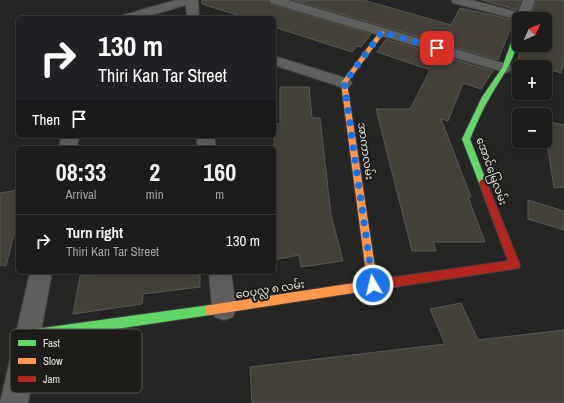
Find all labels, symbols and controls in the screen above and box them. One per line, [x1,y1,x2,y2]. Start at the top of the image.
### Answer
north arrow [512,12,552,52]
map controls [512,12,552,148]
text: 130 m [98,27,163,65]
pin [420,31,454,65]
icon: right [32,32,84,84]
icon: arrive [426,37,448,59]
button: + [512,60,552,100]
text: Thiri Kan Tar Street [98,63,227,88]
icon: arrive [68,108,90,130]
button: − [512,108,552,148]
text: Then [32,109,60,130]
street label: အာကာလမ်း [355,121,377,181]
street label: အောင်မြေလမ်း [471,135,511,208]
text: 08:33 [56,156,106,188]
text: 2 [149,156,160,188]
text: 160 [203,156,236,188]
text: Arrival [66,186,96,203]
text: min [146,186,164,203]
text: m [215,186,224,203]
text: Turn right [66,222,123,243]
icon: right [32,230,54,252]
text: 130 m [226,230,260,251]
text: Thiri Kan Tar Street [66,243,159,260]
position arrow [352,264,394,306]
street label: ဝေပုလ္လ ၈ လမ်း [234,277,306,303]
legend [10,329,142,393]
text: Fast [43,336,61,350]
text: Slow [43,354,63,368]
text: Jam [43,372,60,386]

